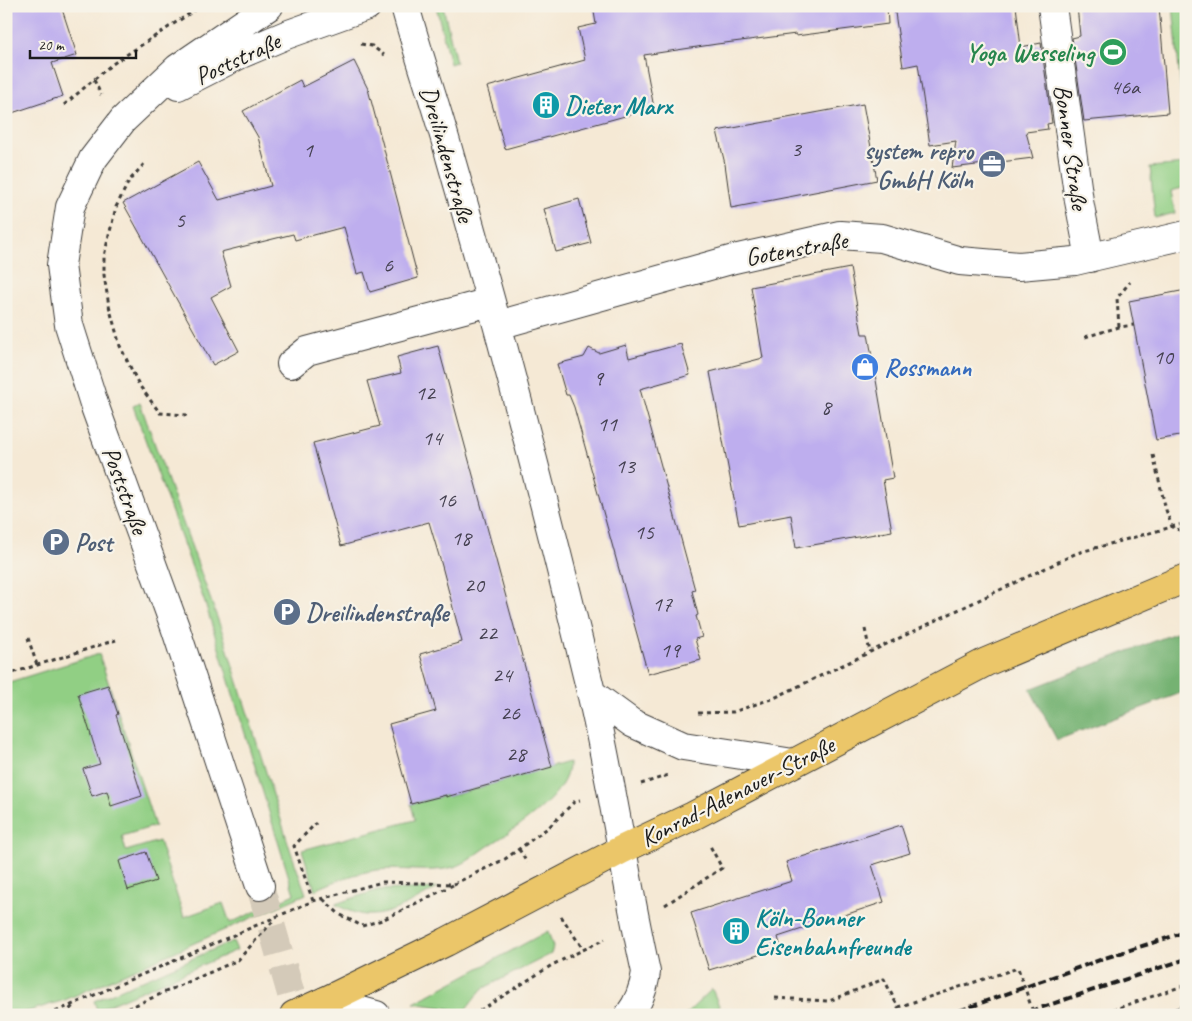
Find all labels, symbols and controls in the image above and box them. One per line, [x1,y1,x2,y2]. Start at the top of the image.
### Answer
street label: Poststraße [190,25,287,93]
scale bar [30,28,136,60]
text: 20 m [38,36,65,55]
place label: Yoga Wesseling [966,37,1096,69]
sports icon: Yoga Wesseling [1098,37,1128,67]
house number: 46a [1110,73,1141,101]
street label: Dreilindenstraße [412,83,482,228]
street label: Bonner Straße [1046,83,1096,213]
building icon: Dieter Marx [531,90,561,120]
place label: Dieter Marx [565,90,674,122]
house number: 3 [791,135,803,163]
place label: system repro GmbH Köln [864,135,975,196]
house number: 1 [303,136,314,164]
office icon: system repro GmbH Köln [977,149,1007,179]
house number: 5 [175,206,186,234]
street label: Gotenstraße [743,224,851,274]
house number: 6 [383,251,394,279]
house number: 10 [1153,343,1175,371]
shop icon: Rossmann [850,352,880,382]
place label: Rossmann [884,352,972,384]
house number: 9 [593,364,605,392]
house number: 12 [415,379,437,407]
house number: 8 [821,393,833,421]
house number: 11 [597,410,618,438]
house number: 14 [422,424,444,452]
street label: Poststraße [95,442,156,540]
house number: 13 [615,452,637,480]
house number: 16 [436,486,457,514]
house number: 15 [634,518,655,546]
house number: 18 [451,524,473,552]
parking icon: Post [41,527,71,557]
place label: Post [75,527,115,559]
house number: 20 [464,571,486,599]
house number: 17 [652,590,673,618]
parking icon: Dreilindenstraße [272,597,302,627]
place label: Dreilindenstraße [306,597,451,629]
house number: 22 [477,619,499,647]
house number: 19 [660,636,682,664]
house number: 24 [492,661,514,689]
house number: 26 [500,699,521,727]
street label: Konrad-Adenauer-Straße [635,728,841,855]
house number: 28 [506,740,528,768]
place label: Köln-Bonner Eisenbahnfreunde [755,902,912,963]
building icon: Köln-Bonner Eisenbahnfreunde [721,916,751,946]

